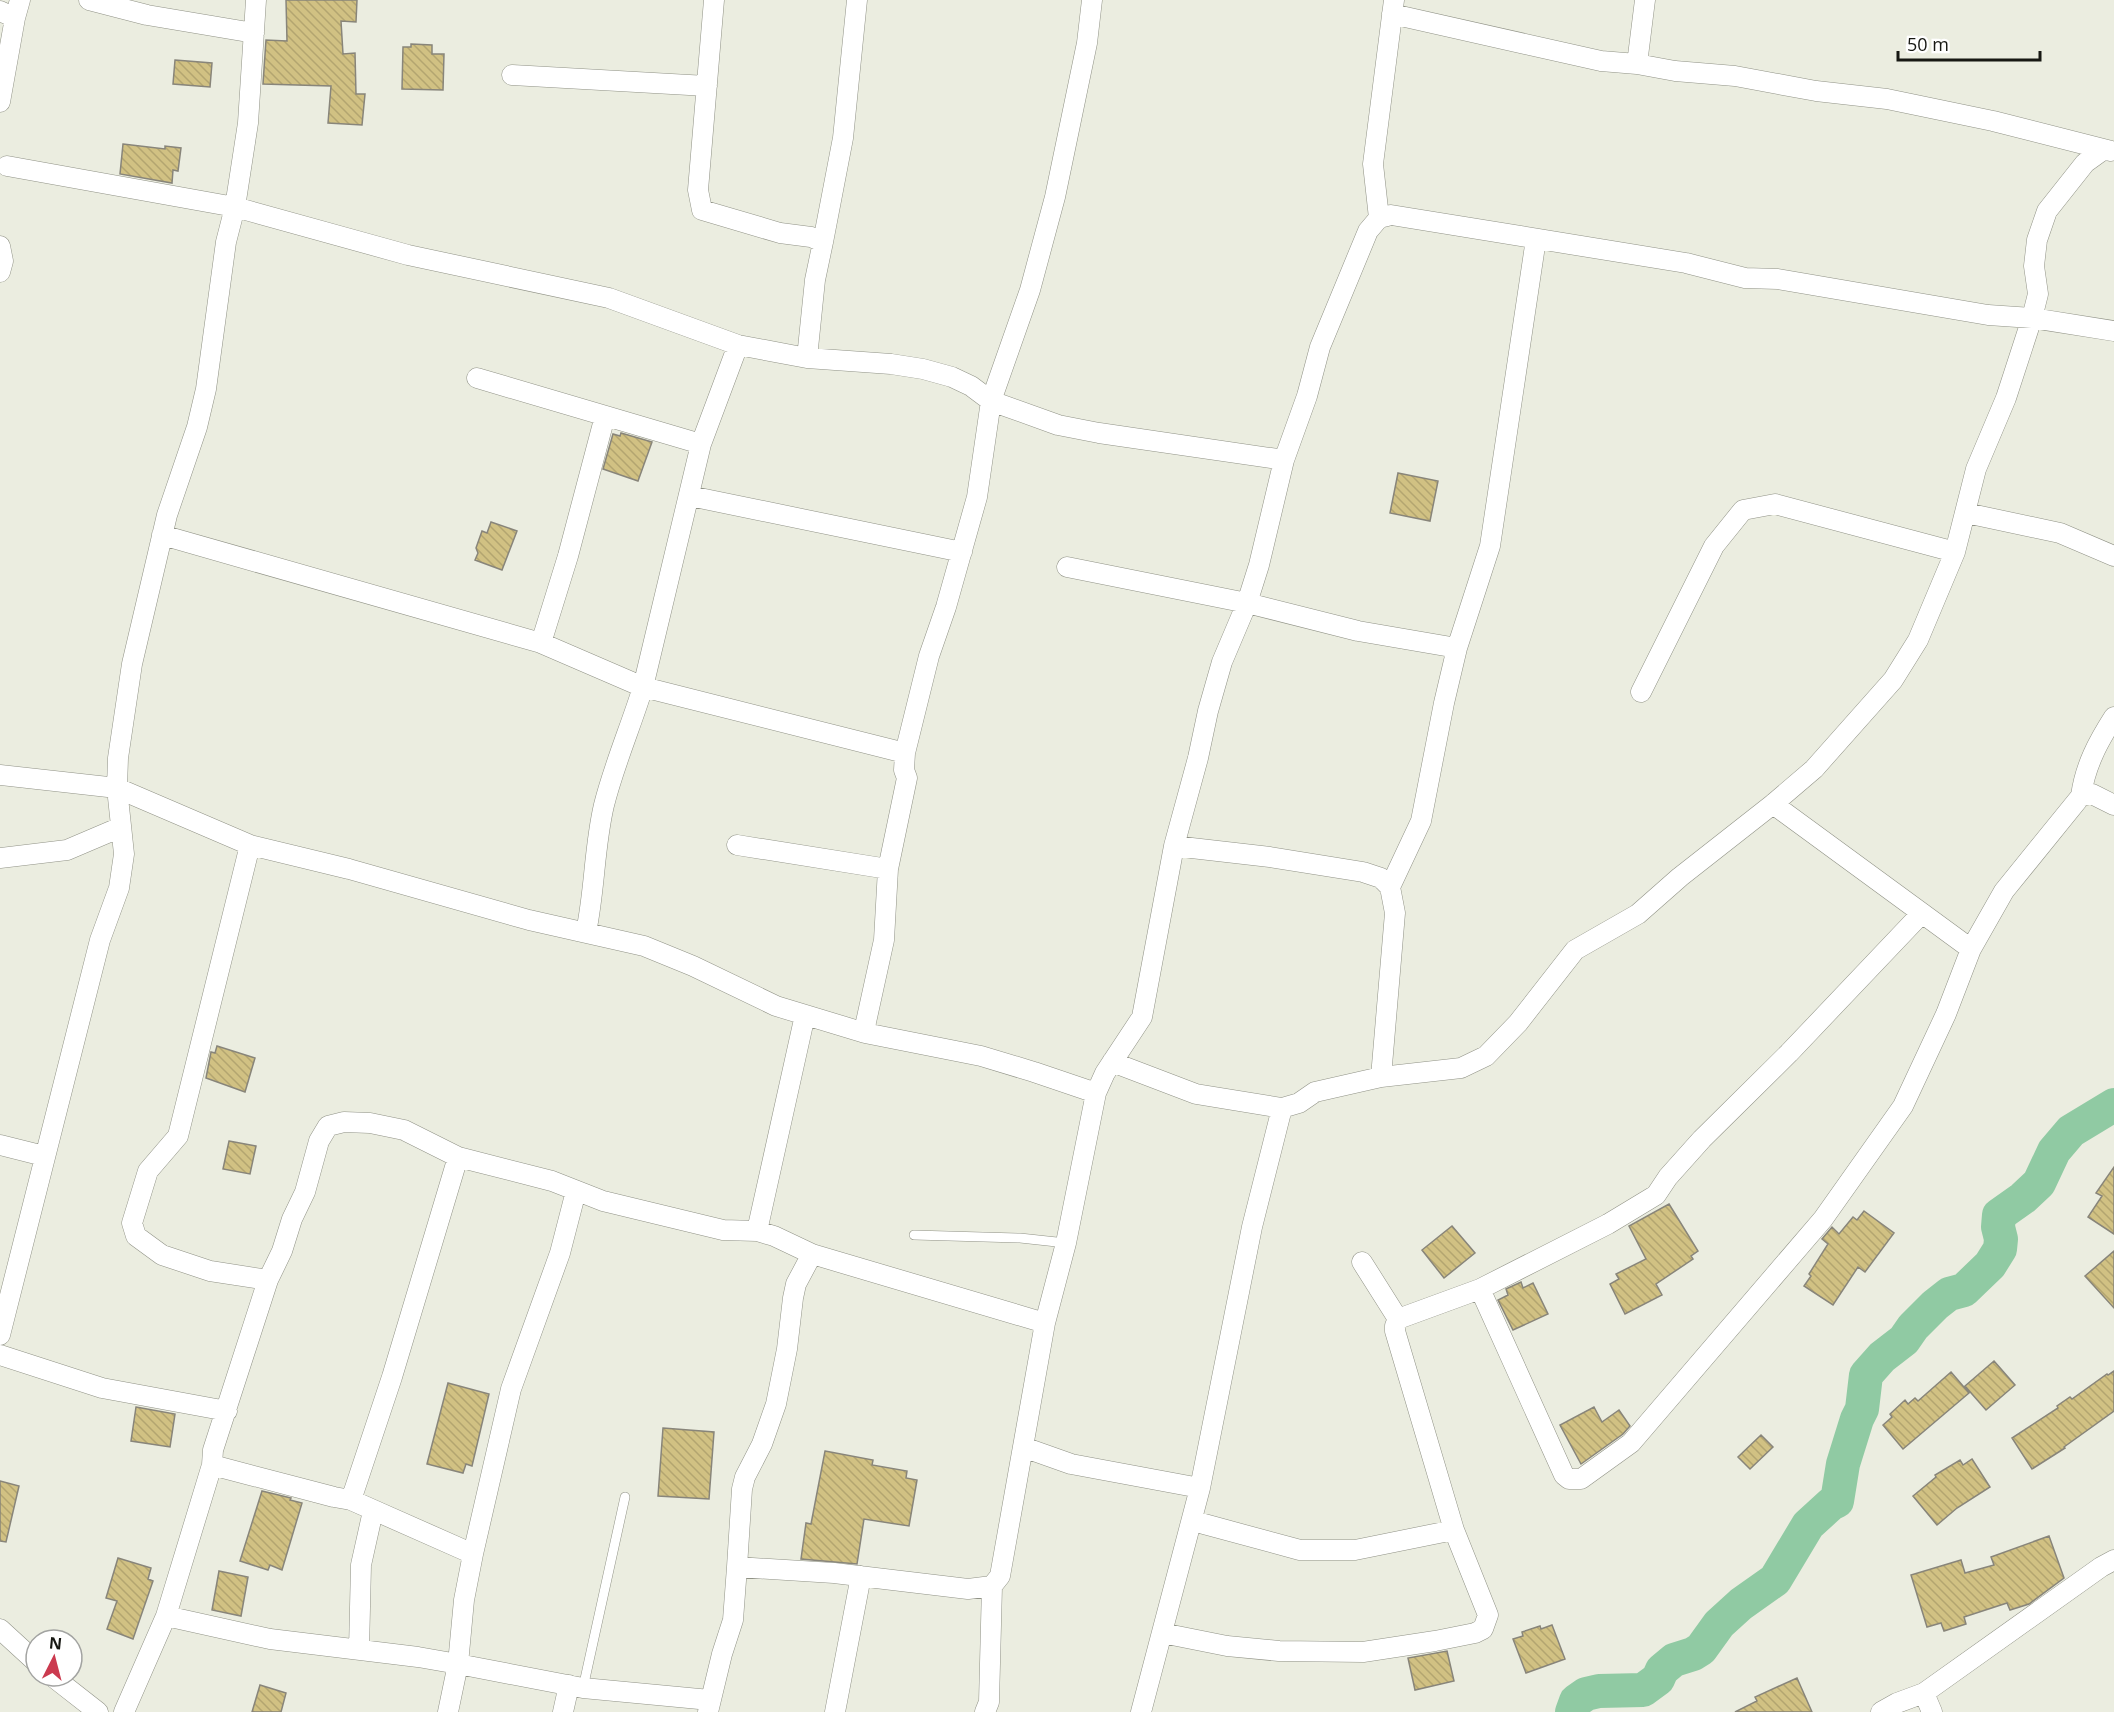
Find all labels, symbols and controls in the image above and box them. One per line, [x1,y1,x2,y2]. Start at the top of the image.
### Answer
scale bar [1898,24,2040,62]
text: 50 m [1907,32,1949,56]
north arrow [24,1628,84,1688]
text: N [48,1631,63,1655]

